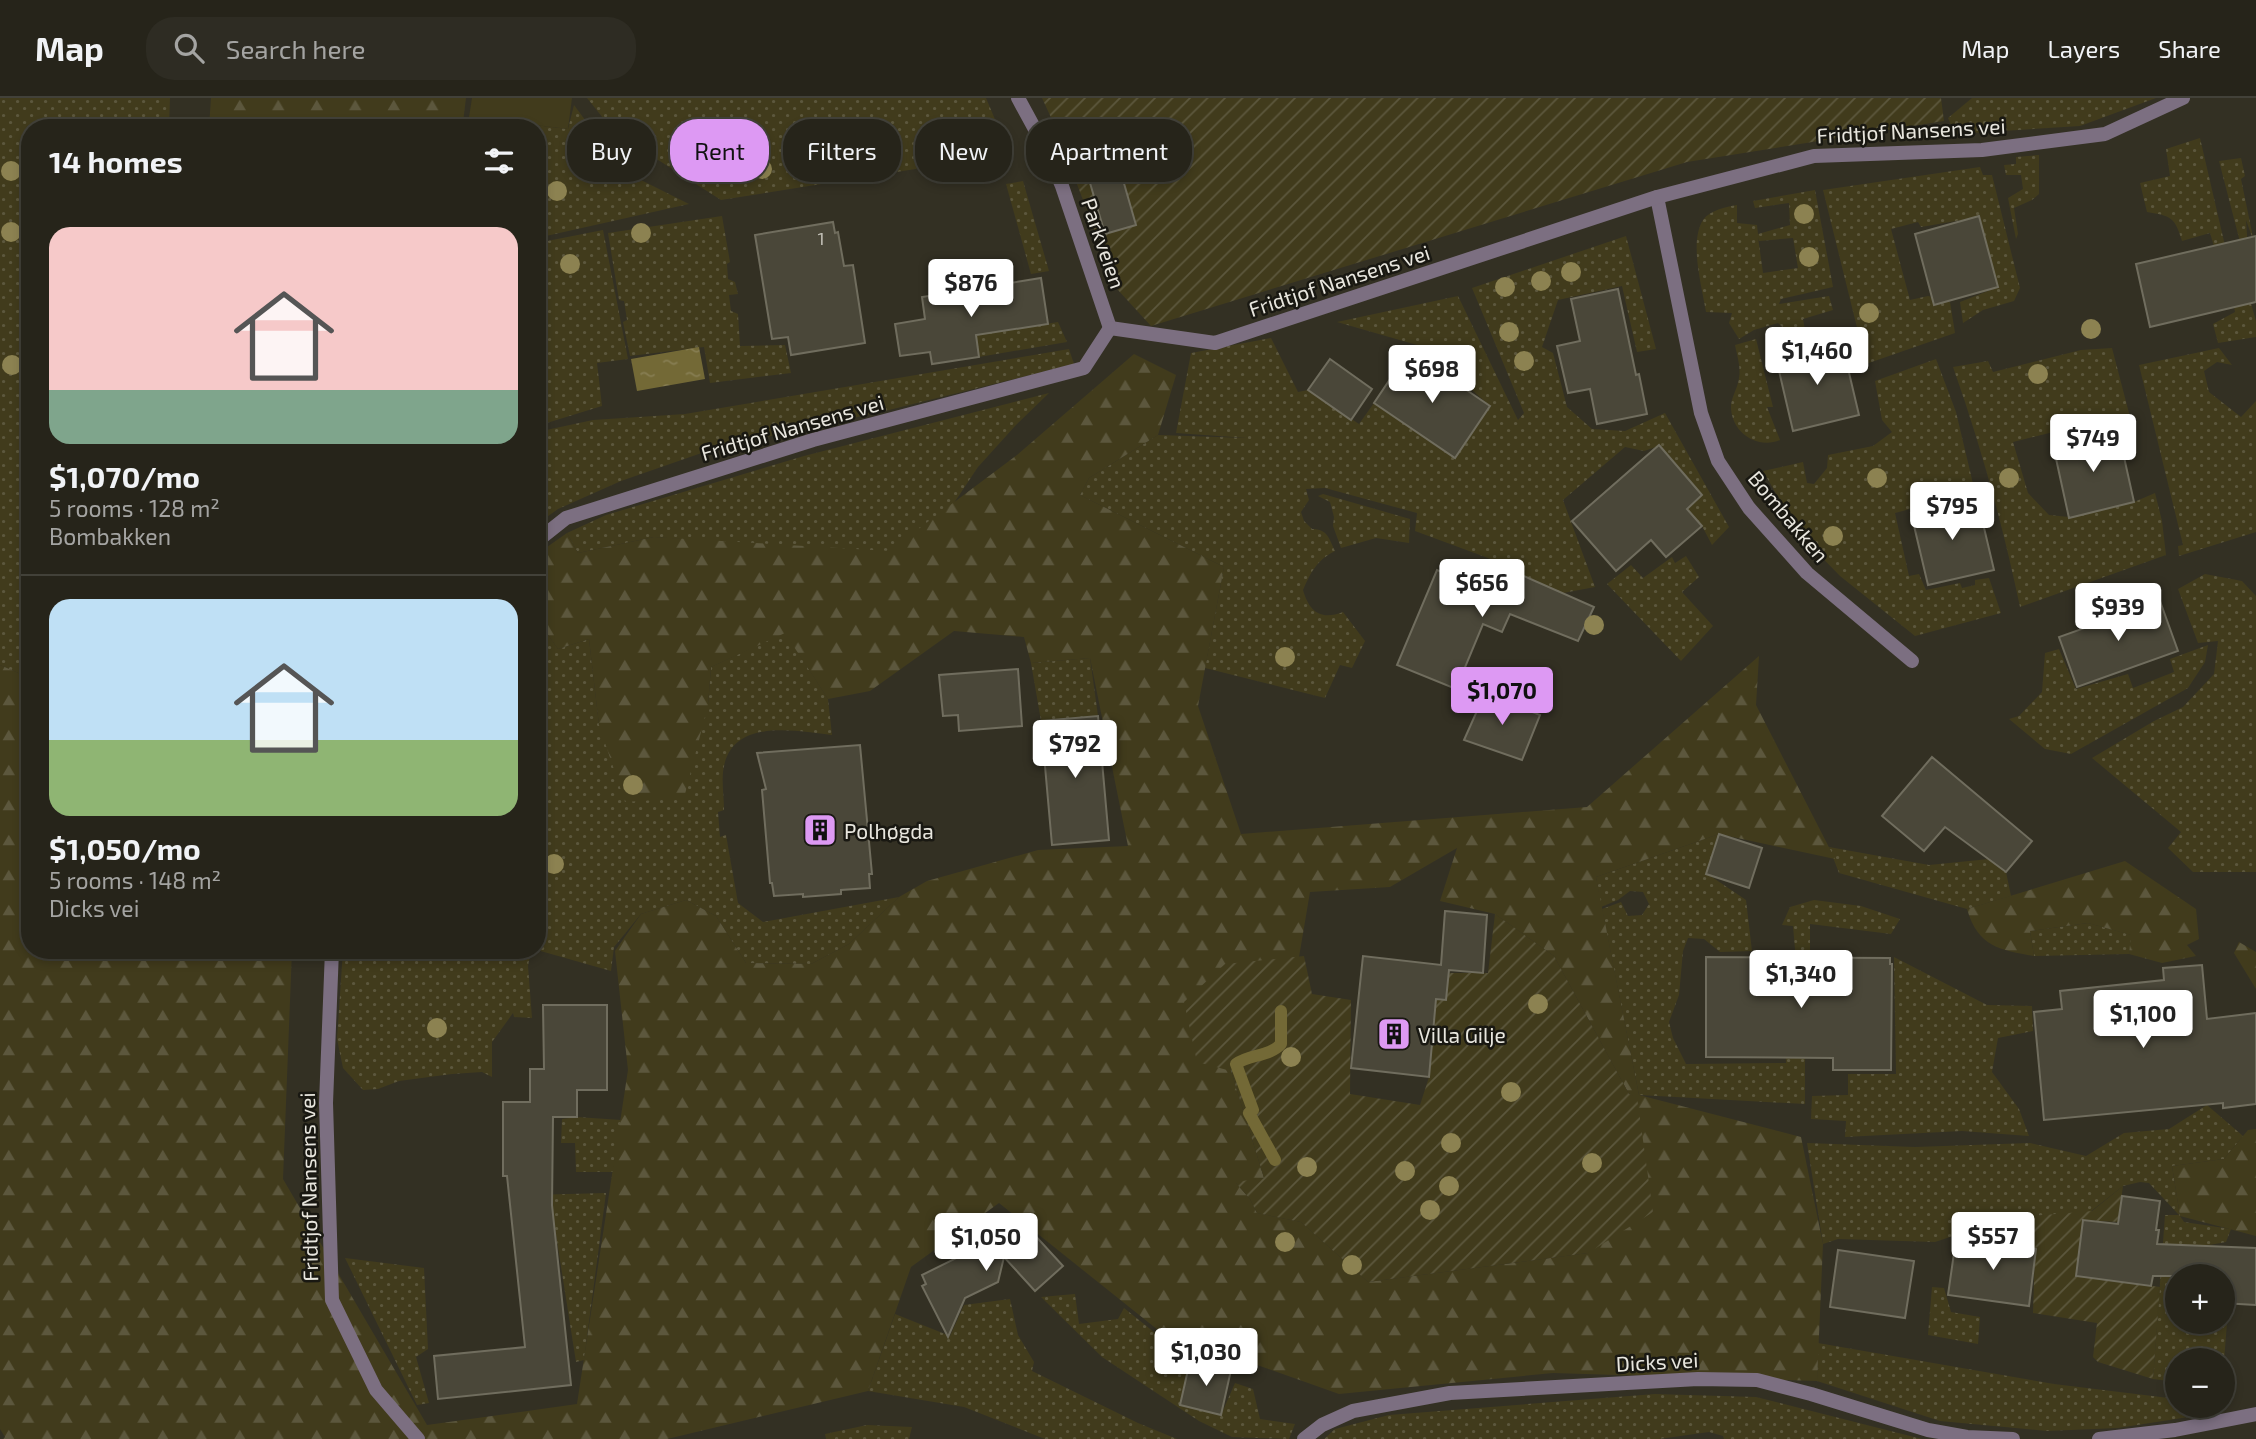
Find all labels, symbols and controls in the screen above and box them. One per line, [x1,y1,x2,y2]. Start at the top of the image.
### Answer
search box [146,17,636,80]
text: Map [35,28,104,68]
icon: search [170,29,208,67]
text: Search here [226,33,365,64]
text: Map [1961,34,2009,63]
text: Layers [2047,34,2120,63]
text: Share [2158,34,2221,63]
street label: Fridtjof Nansens vei [1816,113,2006,148]
chip: Buy [567,119,656,182]
chip: Rent [670,119,769,182]
chip: Filters [783,119,901,182]
chip: New [915,119,1012,182]
chip: Apartment [1026,119,1192,182]
icon: filters [480,142,518,180]
text: 14 homes [49,143,183,179]
street label: Parkveien [1077,195,1131,291]
house number: 1 [817,227,825,249]
street label: Fridtjof Nansens vei [1245,239,1433,322]
pin: $876 [930,260,1012,319]
text: $876 [944,268,998,296]
icon: home [221,273,347,399]
pin: $1,460 [1760,328,1874,387]
text: $1,460 [1781,336,1853,364]
pin: $698 [1391,345,1473,405]
text: $698 [1405,354,1459,382]
street label: Fridtjof Nansens vei [698,389,887,466]
pin: $749 [2052,414,2134,474]
text: $749 [2066,423,2120,451]
text: $1,070/mo [49,458,200,494]
street label: Bombakken [1744,465,1834,567]
pin: $795 [1911,482,1993,542]
text: $795 [1926,491,1978,519]
text: 5 rooms · 128 m² [49,494,220,522]
text: Bombakken [49,522,171,550]
pin: $656 [1441,560,1523,619]
text: $656 [1455,568,1509,596]
pin: $939 [2077,584,2159,643]
text: $939 [2091,592,2145,620]
icon: home [221,645,347,771]
pin: $1,070 [1445,668,1559,727]
text: $1,070 [1467,676,1537,704]
pin: $792 [1034,720,1116,780]
text: $792 [1049,729,1101,757]
building icon: Polhøgda [801,811,839,849]
place label: Polhøgda [844,818,934,843]
text: $1,050/mo [49,830,201,866]
text: 5 rooms · 148 m² [49,866,221,894]
text: Dicks vei [49,894,139,922]
pin: $1,340 [1744,950,1858,1010]
text: $1,340 [1765,959,1837,987]
pin: $1,100 [2086,990,2200,1050]
text: $1,100 [2110,999,2176,1027]
building icon: Villa Gilje [1375,1015,1413,1053]
place label: Villa Gilje [1418,1022,1506,1048]
street label: Fridtjof Nansens vei [294,1092,323,1282]
pin: $557 [1952,1212,2034,1272]
pin: $1,050 [929,1214,1043,1273]
text: $557 [1968,1221,2018,1249]
text: $1,050 [951,1222,1021,1250]
map controls [2165,1264,2235,1418]
button: + [2165,1264,2235,1334]
pin: $1,030 [1149,1328,1263,1388]
text: $1,030 [1171,1337,1241,1365]
street label: Dicks vei [1615,1346,1699,1376]
button: − [2165,1348,2235,1418]

